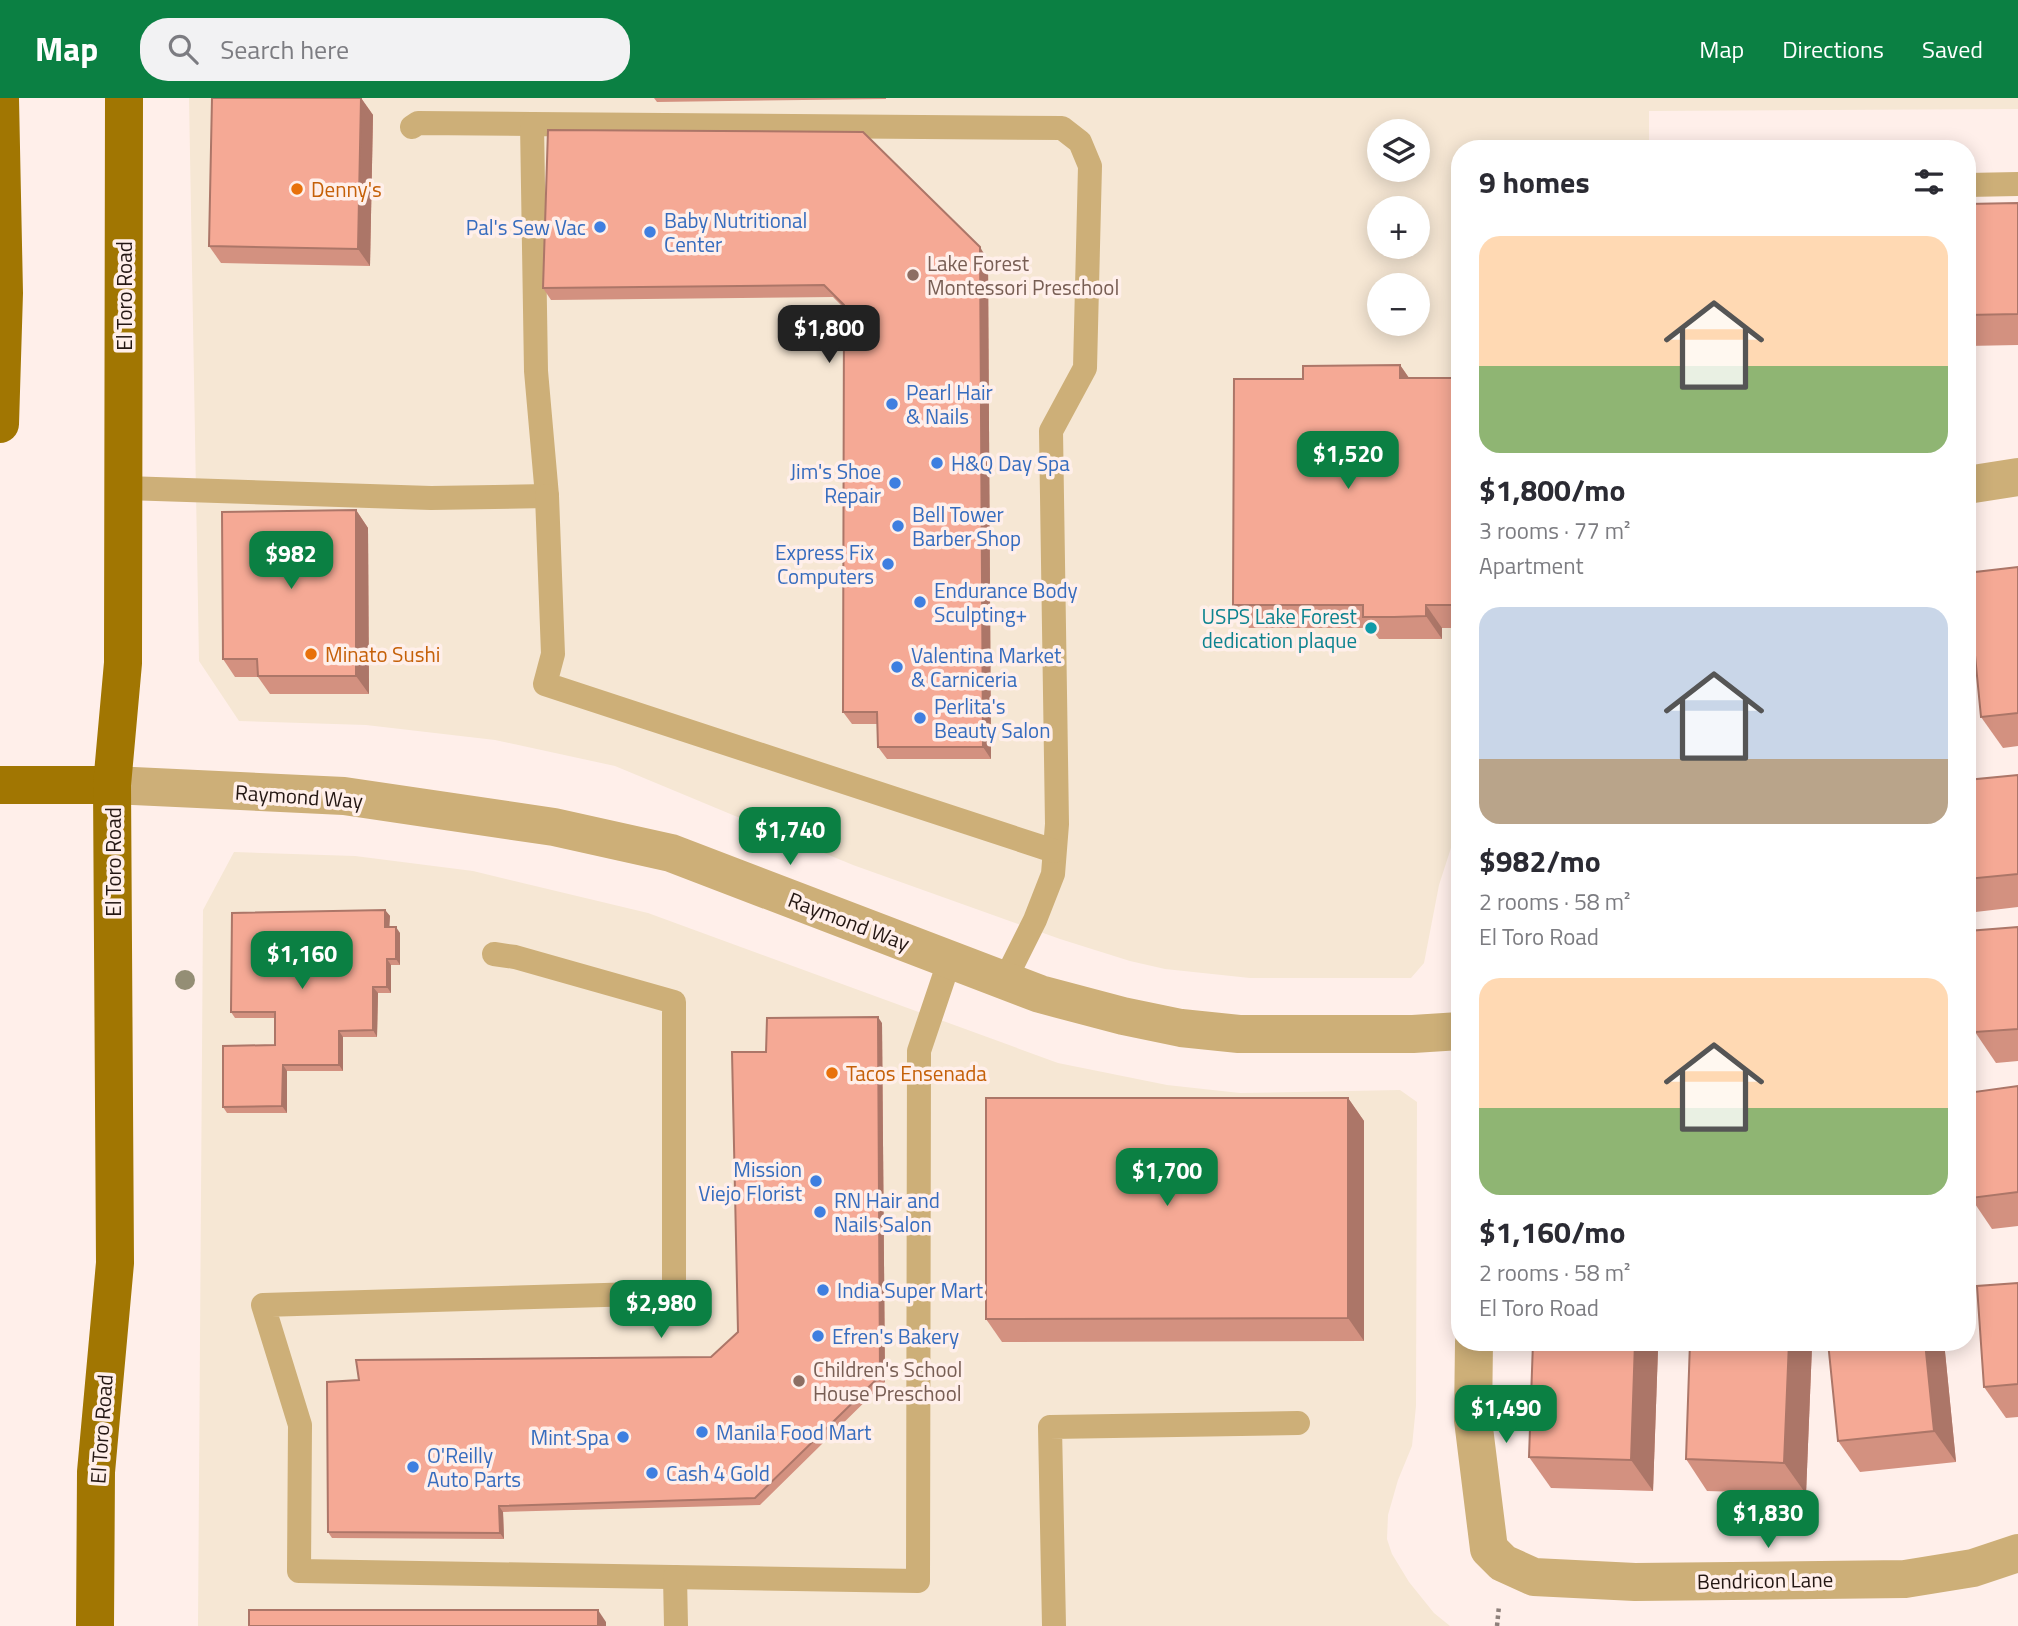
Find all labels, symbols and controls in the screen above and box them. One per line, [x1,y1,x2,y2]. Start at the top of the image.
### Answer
search box [140,18,630,81]
text: Map [35,24,98,74]
icon: search [164,30,202,68]
text: Search here [220,30,349,69]
text: Map [1699,31,1744,67]
text: Directions [1782,31,1884,67]
text: Saved [1922,31,1983,67]
map controls [1367,119,1430,336]
button: layers [1367,119,1430,182]
text: 9 homes [1479,159,1590,205]
icon: filters [1910,163,1948,201]
place label: Denny's [311,173,382,205]
marker: Denny's [289,181,305,197]
button: + [1367,196,1430,259]
place label: Baby Nutritional Center [664,204,807,260]
place label: Pal's Sew Vac [466,211,586,243]
marker: Pal's Sew Vac [592,219,608,235]
marker: Baby Nutritional Center [642,224,658,240]
street label: El Toro Road [108,241,140,351]
place label: Lake Forest Montessori Preschool [927,247,1119,303]
marker: Lake Forest Montessori Preschool [905,267,921,283]
button: − [1367,273,1430,336]
icon: home [1651,282,1777,408]
pin: $1,800 [772,306,886,365]
text: $1,800 [794,310,864,345]
place label: Pearl Hair & Nails [906,376,993,432]
marker: Pearl Hair & Nails [884,396,900,412]
pin: $1,520 [1291,432,1405,491]
text: $1,520 [1313,436,1383,471]
place label: H&Q Day Spa [951,447,1070,479]
place label: Jim's Shoe Repair [790,455,881,511]
marker: H&Q Day Spa [929,455,945,471]
text: $1,800/mo [1479,467,1625,513]
marker: Jim's Shoe Repair [887,475,903,491]
place label: Bell Tower Barber Shop [912,498,1021,554]
text: 3 rooms · 77 m² [1479,513,1630,548]
marker: Bell Tower Barber Shop [890,518,906,534]
pin: $982 [250,532,332,591]
text: $982 [265,536,317,571]
place label: Express Fix Computers [775,536,875,592]
text: Apartment [1479,548,1584,583]
marker: Express Fix Computers [880,556,896,572]
place label: Endurance Body Sculpting+ [934,574,1078,630]
marker: Endurance Body Sculpting+ [912,594,928,610]
place label: USPS Lake Forest dedication plaque [1201,600,1358,656]
marker: USPS Lake Forest dedication plaque [1363,620,1379,636]
place label: Minato Sushi [325,638,440,670]
place label: Valentina Market & Carniceria [911,639,1062,695]
marker: Minato Sushi [303,646,319,662]
icon: home [1651,653,1777,779]
marker: Valentina Market & Carniceria [889,659,905,675]
place label: Perlita's Beauty Salon [934,690,1050,746]
marker: Perlita's Beauty Salon [912,710,928,726]
street label: Raymond Way [234,776,364,816]
street label: El Toro Road [97,807,129,917]
pin: $1,740 [733,808,847,867]
text: $1,740 [755,812,825,847]
text: $982/mo [1479,838,1601,884]
street label: Raymond Way [784,883,914,959]
text: 2 rooms · 58 m² [1479,884,1630,919]
text: El Toro Road [1479,919,1599,954]
pin: $1,160 [245,932,359,991]
text: $1,160 [267,936,337,971]
icon: home [1651,1024,1777,1150]
place label: Tacos Ensenada [846,1057,987,1089]
marker: Tacos Ensenada [824,1065,840,1081]
pin: $1,700 [1110,1148,1224,1208]
place label: Mission Viejo Florist [698,1153,803,1209]
text: $1,700 [1132,1153,1202,1188]
marker: Mission Viejo Florist [808,1173,824,1189]
place label: RN Hair and Nails Salon [834,1184,940,1240]
marker: RN Hair and Nails Salon [812,1204,828,1220]
text: $1,160/mo [1479,1209,1625,1255]
text: 2 rooms · 58 m² [1479,1255,1630,1290]
place label: India Super Mart [837,1274,984,1306]
pin: $2,980 [604,1280,718,1340]
marker: India Super Mart [815,1282,831,1298]
text: $2,980 [626,1285,696,1320]
text: El Toro Road [1479,1290,1599,1325]
place label: Efren's Bakery [832,1320,959,1352]
marker: Efren's Bakery [810,1328,826,1344]
place label: Children's School House Preschool [813,1353,962,1409]
street label: El Toro Road [81,1373,121,1485]
marker: Children's School House Preschool [791,1373,807,1389]
pin: $1,490 [1449,1386,1563,1445]
text: $1,490 [1471,1390,1541,1425]
place label: Manila Food Mart [716,1416,872,1448]
place label: Mint Spa [531,1421,609,1453]
marker: Manila Food Mart [694,1424,710,1440]
marker: Mint Spa [615,1429,631,1445]
place label: O'Reilly Auto Parts [427,1439,521,1495]
place label: Cash 4 Gold [666,1457,770,1489]
marker: O'Reilly Auto Parts [405,1459,421,1475]
marker: Cash 4 Gold [644,1465,660,1481]
pin: $1,830 [1711,1490,1825,1550]
text: $1,830 [1733,1495,1803,1530]
street label: Bendricon Lane [1697,1563,1833,1597]

